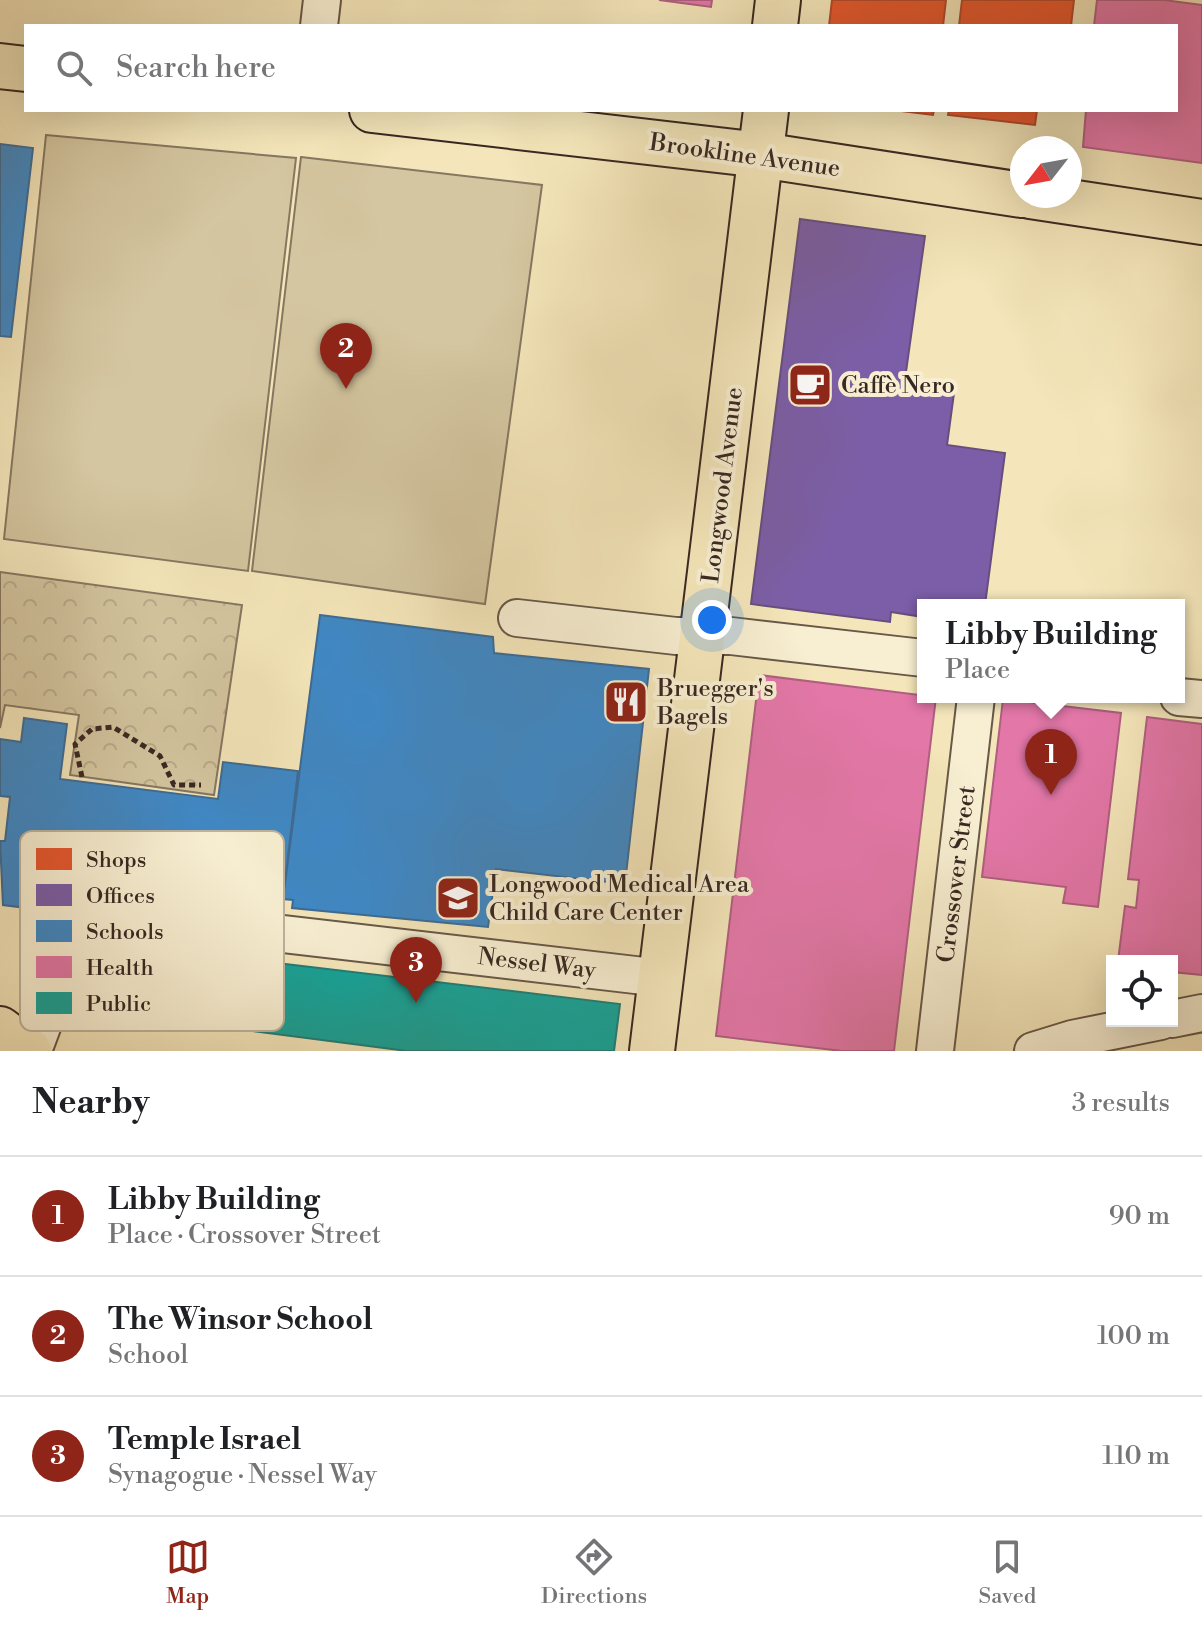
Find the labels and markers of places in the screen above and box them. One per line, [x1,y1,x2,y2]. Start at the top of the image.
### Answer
pin: 2 [320,323,372,389]
cafe icon: Caffè Nero [786,361,834,409]
place label: Caffè Nero [841,371,955,401]
place label: Bruegger's Bagels [656,674,774,732]
restaurant icon: Bruegger's Bagels [602,678,650,726]
pin: 1 [1025,729,1077,795]
place label: Longwood Medical Area Child Care Center [489,870,750,928]
school or university icon: Longwood Medical Area Child Care Center [434,874,482,922]
pin: 3 [390,937,442,1003]

